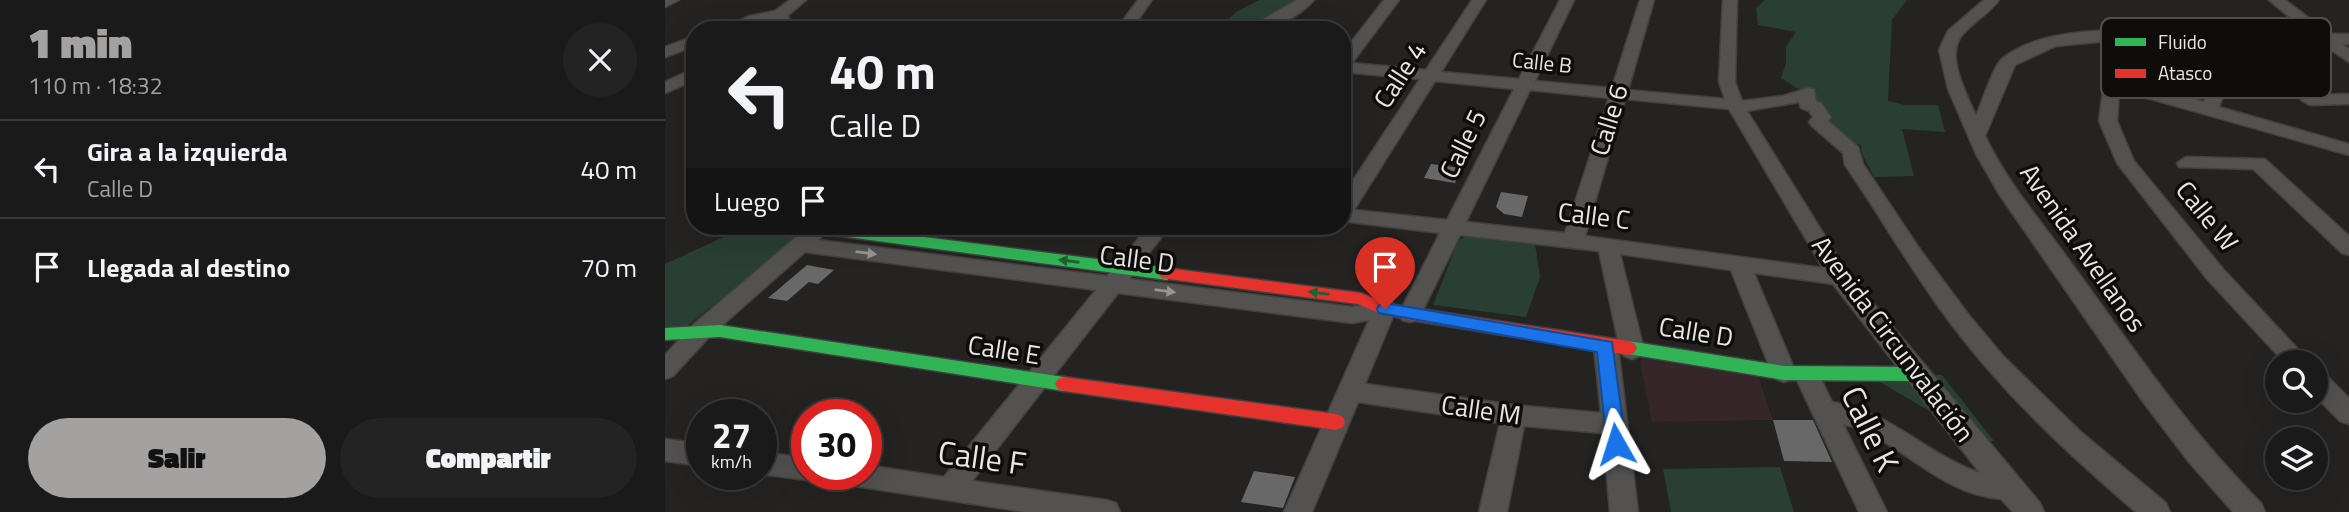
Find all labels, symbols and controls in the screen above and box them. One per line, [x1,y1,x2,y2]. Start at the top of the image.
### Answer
text: 1 min [28,10,132,74]
legend [2101,18,2331,98]
button: close [563,23,637,97]
text: Fluido [2158,27,2207,56]
text: 40 m [829,33,936,108]
street label: Calle 4 [1363,34,1436,116]
street label: Calle B [1511,43,1574,81]
icon: left [714,49,805,140]
text: Atasco [2158,58,2212,87]
text: 110 m · 18:32 [28,68,163,103]
street label: Calle 6 [1579,79,1638,160]
text: Calle D [829,101,921,149]
street label: Calle 5 [1429,103,1496,185]
text: Gira a la izquierda [87,132,288,171]
icon: left [28,150,66,188]
text: 40 m [580,150,637,189]
street label: Avenida Avellanos [2011,155,2156,340]
text: Calle D [87,171,153,206]
street label: Calle W [2167,172,2248,259]
text: Luego [714,182,780,221]
icon: arrive [794,182,832,220]
street label: Calle C [1556,192,1632,239]
street label: Avenida Circunvalación [1803,227,1984,450]
street label: Calle D [1098,235,1177,282]
pin [1355,237,1415,309]
one-way arrow [855,247,877,258]
icon: arrive [28,248,66,286]
text: Llegada al destino [87,248,290,287]
text: 70 m [580,248,637,287]
icon: arrive [1366,248,1404,286]
one-way arrow [1058,256,1080,267]
one-way arrow [1154,285,1176,296]
one-way arrow [1308,288,1330,299]
street label: Calle D [1656,306,1736,357]
street label: Calle E [965,325,1043,374]
map controls [2265,350,2328,490]
button: search [2265,350,2328,413]
street label: Calle K [1830,378,1912,479]
street label: Calle M [1439,385,1523,434]
speed limit sign: 30 [791,399,882,490]
position arrow [1579,407,1653,481]
text: 27 [712,408,751,462]
button: Salir [28,418,326,498]
button: Compartir [340,418,637,498]
street label: Calle F [935,427,1029,487]
button: layers [2265,427,2328,490]
text: km/h [711,448,752,475]

